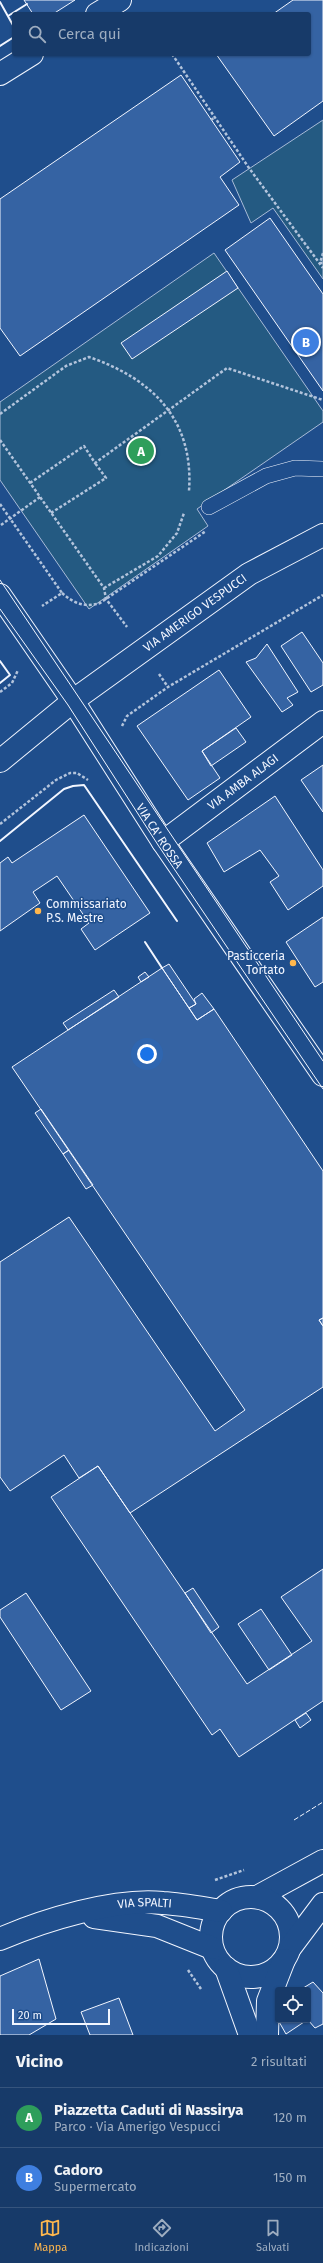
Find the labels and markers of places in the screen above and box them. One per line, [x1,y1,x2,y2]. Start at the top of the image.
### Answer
pin: B [293,327,319,357]
pin: A [128,436,154,466]
place label: Commissariato P.S. Mestre [46,897,127,925]
marker: Commissariato P.S. Mestre [33,906,43,916]
place label: Pasticceria Tortato [227,949,285,977]
marker: Pasticceria Tortato [288,958,298,968]

